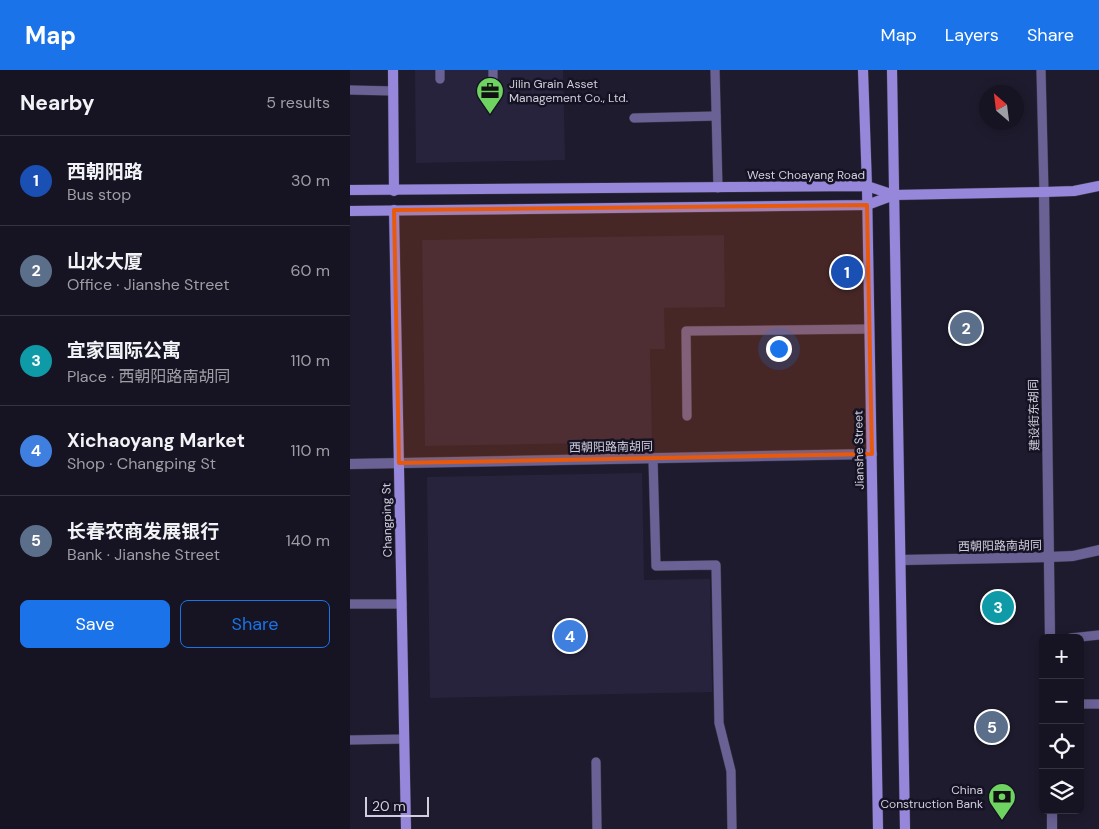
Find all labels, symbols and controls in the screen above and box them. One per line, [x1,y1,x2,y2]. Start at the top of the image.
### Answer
text: Map [25,20,76,51]
text: Map [881,23,917,47]
text: Layers [945,23,999,47]
text: Share [1027,23,1074,47]
office icon: Jilin Grain Asset Management Co., Ltd. [475,76,505,115]
place label: Jilin Grain Asset Management Co., Ltd. [509,76,628,106]
north arrow [979,85,1024,130]
text: Nearby [20,89,94,117]
text: 5 results [266,92,330,113]
text: 西朝阳路 [67,159,143,184]
street label: West Choayang Road [747,167,865,183]
text: 1 [33,170,39,191]
text: 30 m [291,170,330,191]
text: Bus stop [67,184,131,205]
text: 山水大厦 [67,249,143,274]
pin: 1 [831,253,863,291]
text: 2 [31,260,41,281]
text: 60 m [290,260,330,281]
text: Office · Jianshe Street [67,274,229,295]
pin: 2 [950,309,982,347]
your location [766,336,792,362]
text: 宜家国际公寓 [67,338,181,363]
text: 3 [31,350,41,371]
text: 110 m [291,350,330,371]
text: Place · 西朝阳路南胡同 [67,366,230,387]
street label: 建设街东胡同 [1025,379,1043,451]
street label: Jianshe Street [850,410,868,490]
text: Xichaoyang Market [67,428,245,453]
street label: 西朝阳路南胡同 [569,438,653,456]
text: 4 [31,440,41,461]
text: 110 m [291,440,330,461]
text: Shop · Changping St [67,453,216,474]
street label: Changping St [378,482,396,557]
text: 长春农商发展银行 [67,519,219,544]
text: 5 [31,530,41,551]
text: 140 m [286,530,330,551]
street label: 西朝阳路南胡同 [958,537,1042,555]
text: Bank · Jianshe Street [67,544,220,565]
pin: 3 [982,588,1014,626]
button: Save [20,600,170,648]
button: Share [180,600,330,648]
pin: 4 [554,617,586,655]
map controls [1039,634,1084,814]
button: + [1039,634,1084,679]
button: − [1039,679,1084,724]
pin: 5 [976,708,1008,746]
button: locate [1039,724,1084,769]
button: layers [1039,769,1084,814]
place label: China Construction Bank [880,782,983,812]
bank icon: China Construction Bank [987,782,1017,821]
scale bar [365,794,429,817]
text: 20 m [372,797,406,815]

